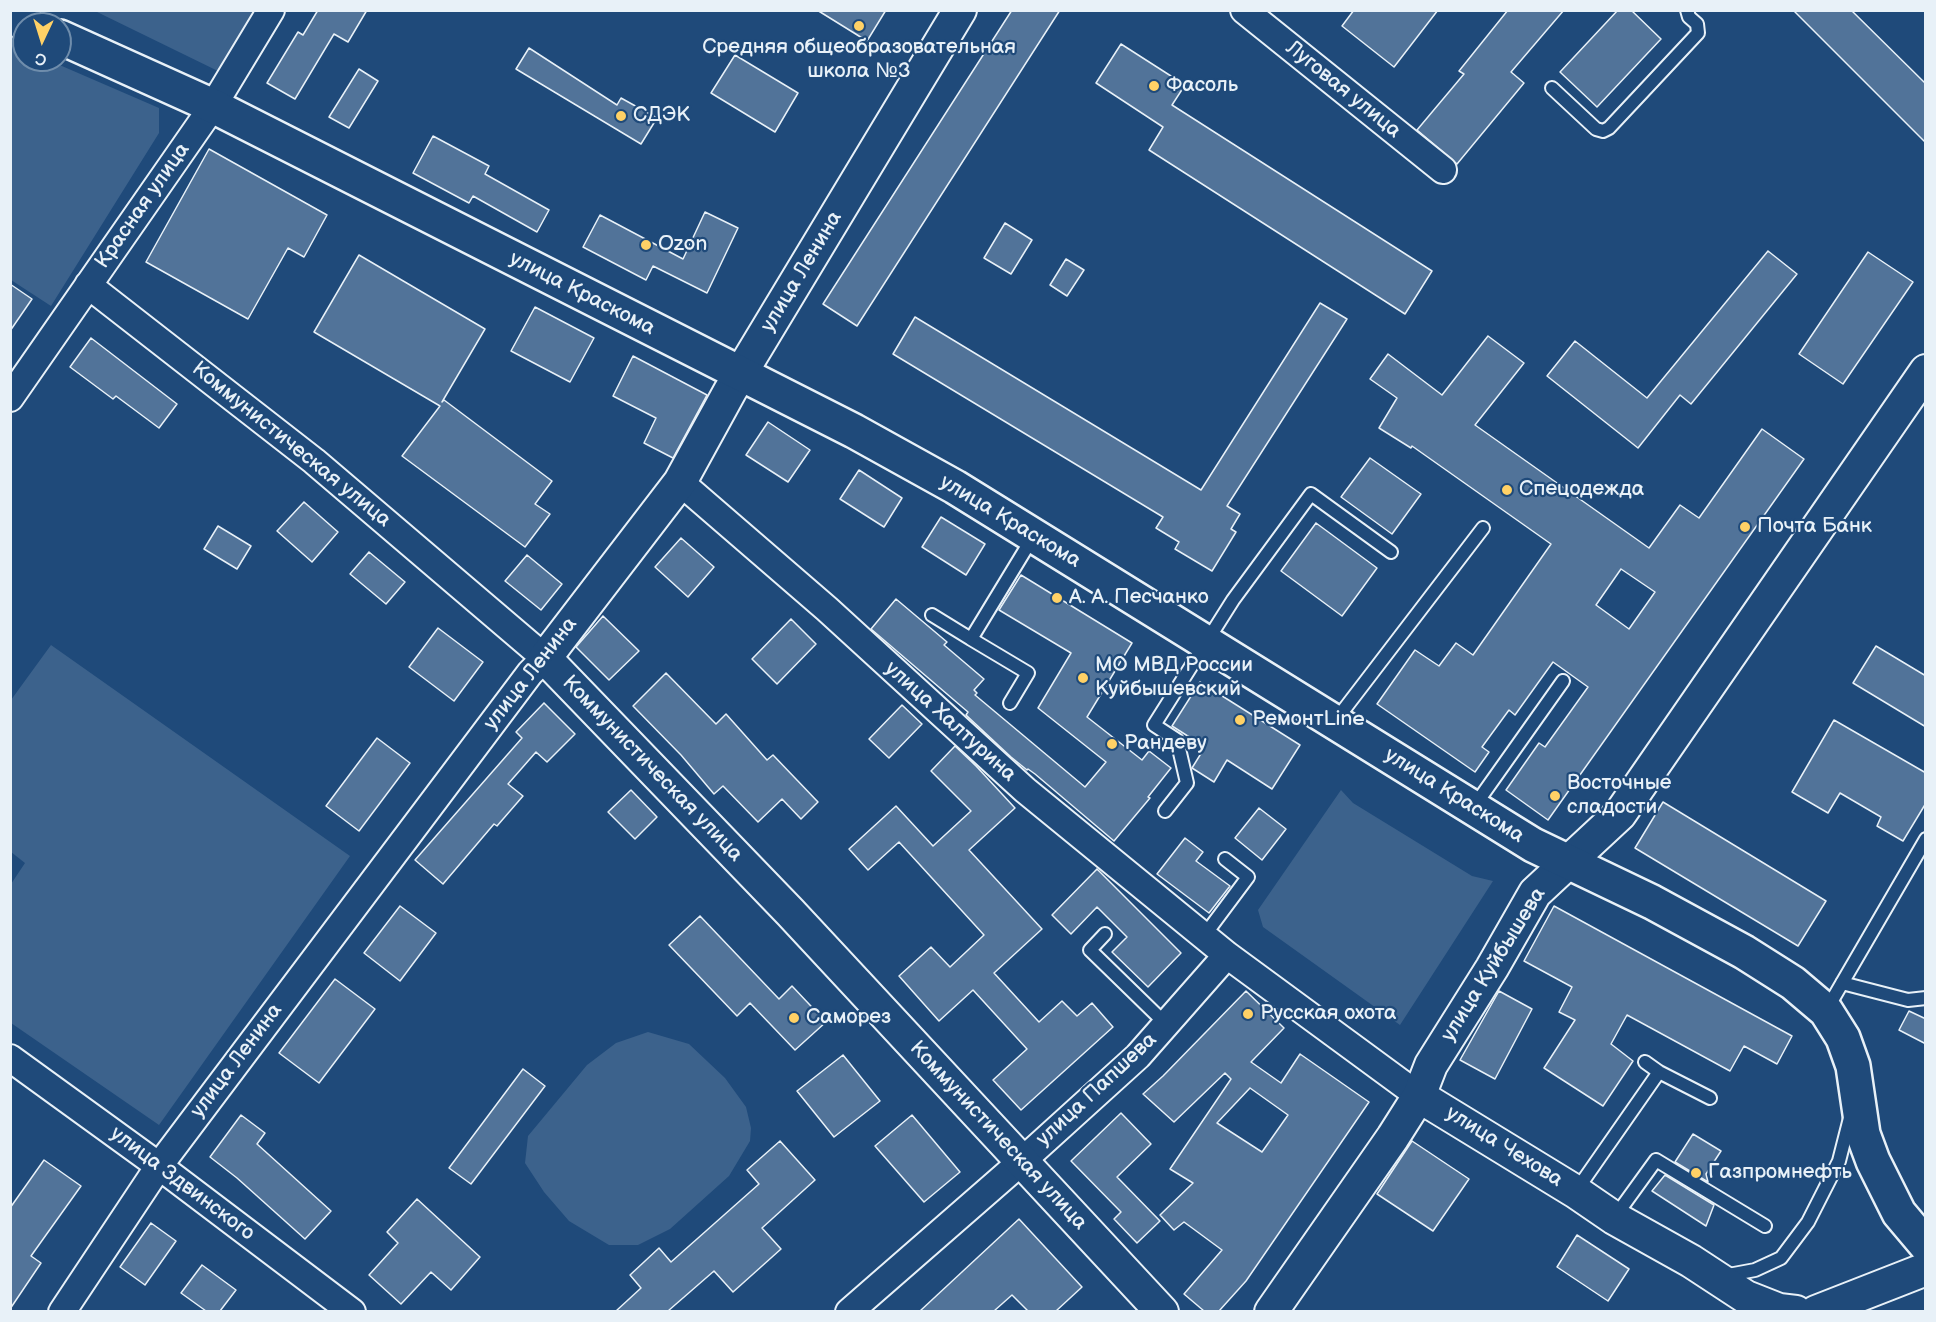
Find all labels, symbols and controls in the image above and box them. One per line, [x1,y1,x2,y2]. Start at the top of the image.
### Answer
north arrow [12,12,72,72]
marker: Средняя общеобразовательная школа №3 [852,19,866,33]
place label: Средняя общеобразовательная школа №3 [702,35,1016,85]
street label: Луговая улица [1280,36,1406,144]
text: С [35,49,47,68]
place label: Фасоль [1166,73,1238,99]
marker: Фасоль [1147,79,1161,93]
place label: СДЭК [633,103,690,129]
marker: СДЭК [614,109,628,123]
street label: Красная улица [90,138,196,274]
street label: улица Ленина [756,207,848,337]
place label: Ozon [658,232,707,258]
marker: Ozon [639,238,653,252]
street label: улица Краскома [505,246,659,342]
street label: Коммунистическая улица [186,357,396,533]
street label: улица Краскома [935,470,1085,574]
place label: Спецодежда [1519,477,1644,503]
marker: Спецодежда [1500,483,1514,497]
place label: Почта Банк [1757,514,1872,540]
marker: Почта Банк [1738,520,1752,534]
place label: А. А. Песчанко [1069,585,1209,611]
marker: А. А. Песчанко [1050,591,1064,605]
street label: улица Ленина [479,612,583,736]
place label: МО МВД России Куйбышевский [1095,653,1253,703]
street label: улица Халтурина [879,656,1021,788]
street label: Коммунистическая улица [557,671,747,867]
marker: МО МВД России Куйбышевский [1076,671,1090,685]
place label: РемонтLine [1252,707,1365,733]
marker: РемонтLine [1233,713,1247,727]
place label: Рандеву [1124,731,1207,757]
marker: Рандеву [1105,737,1119,751]
street label: улица Краскома [1380,743,1528,849]
place label: Восточные сладости [1567,771,1671,821]
marker: Восточные сладости [1548,789,1562,803]
street label: улица Куйбышева [1436,883,1552,1047]
street label: улица Ленина [186,999,288,1123]
place label: Русская охота [1260,1001,1396,1027]
place label: Саморез [806,1005,891,1031]
marker: Русская охота [1241,1007,1255,1021]
marker: Саморез [787,1011,801,1025]
street label: улица Папшева [1032,1028,1162,1152]
street label: Коммунистическая улица [904,1036,1092,1236]
street label: улица Чехова [1441,1101,1567,1193]
street label: улица Здвинского [105,1122,259,1246]
place label: Газпромнефть [1708,1160,1852,1186]
marker: Газпромнефть [1689,1166,1703,1180]

